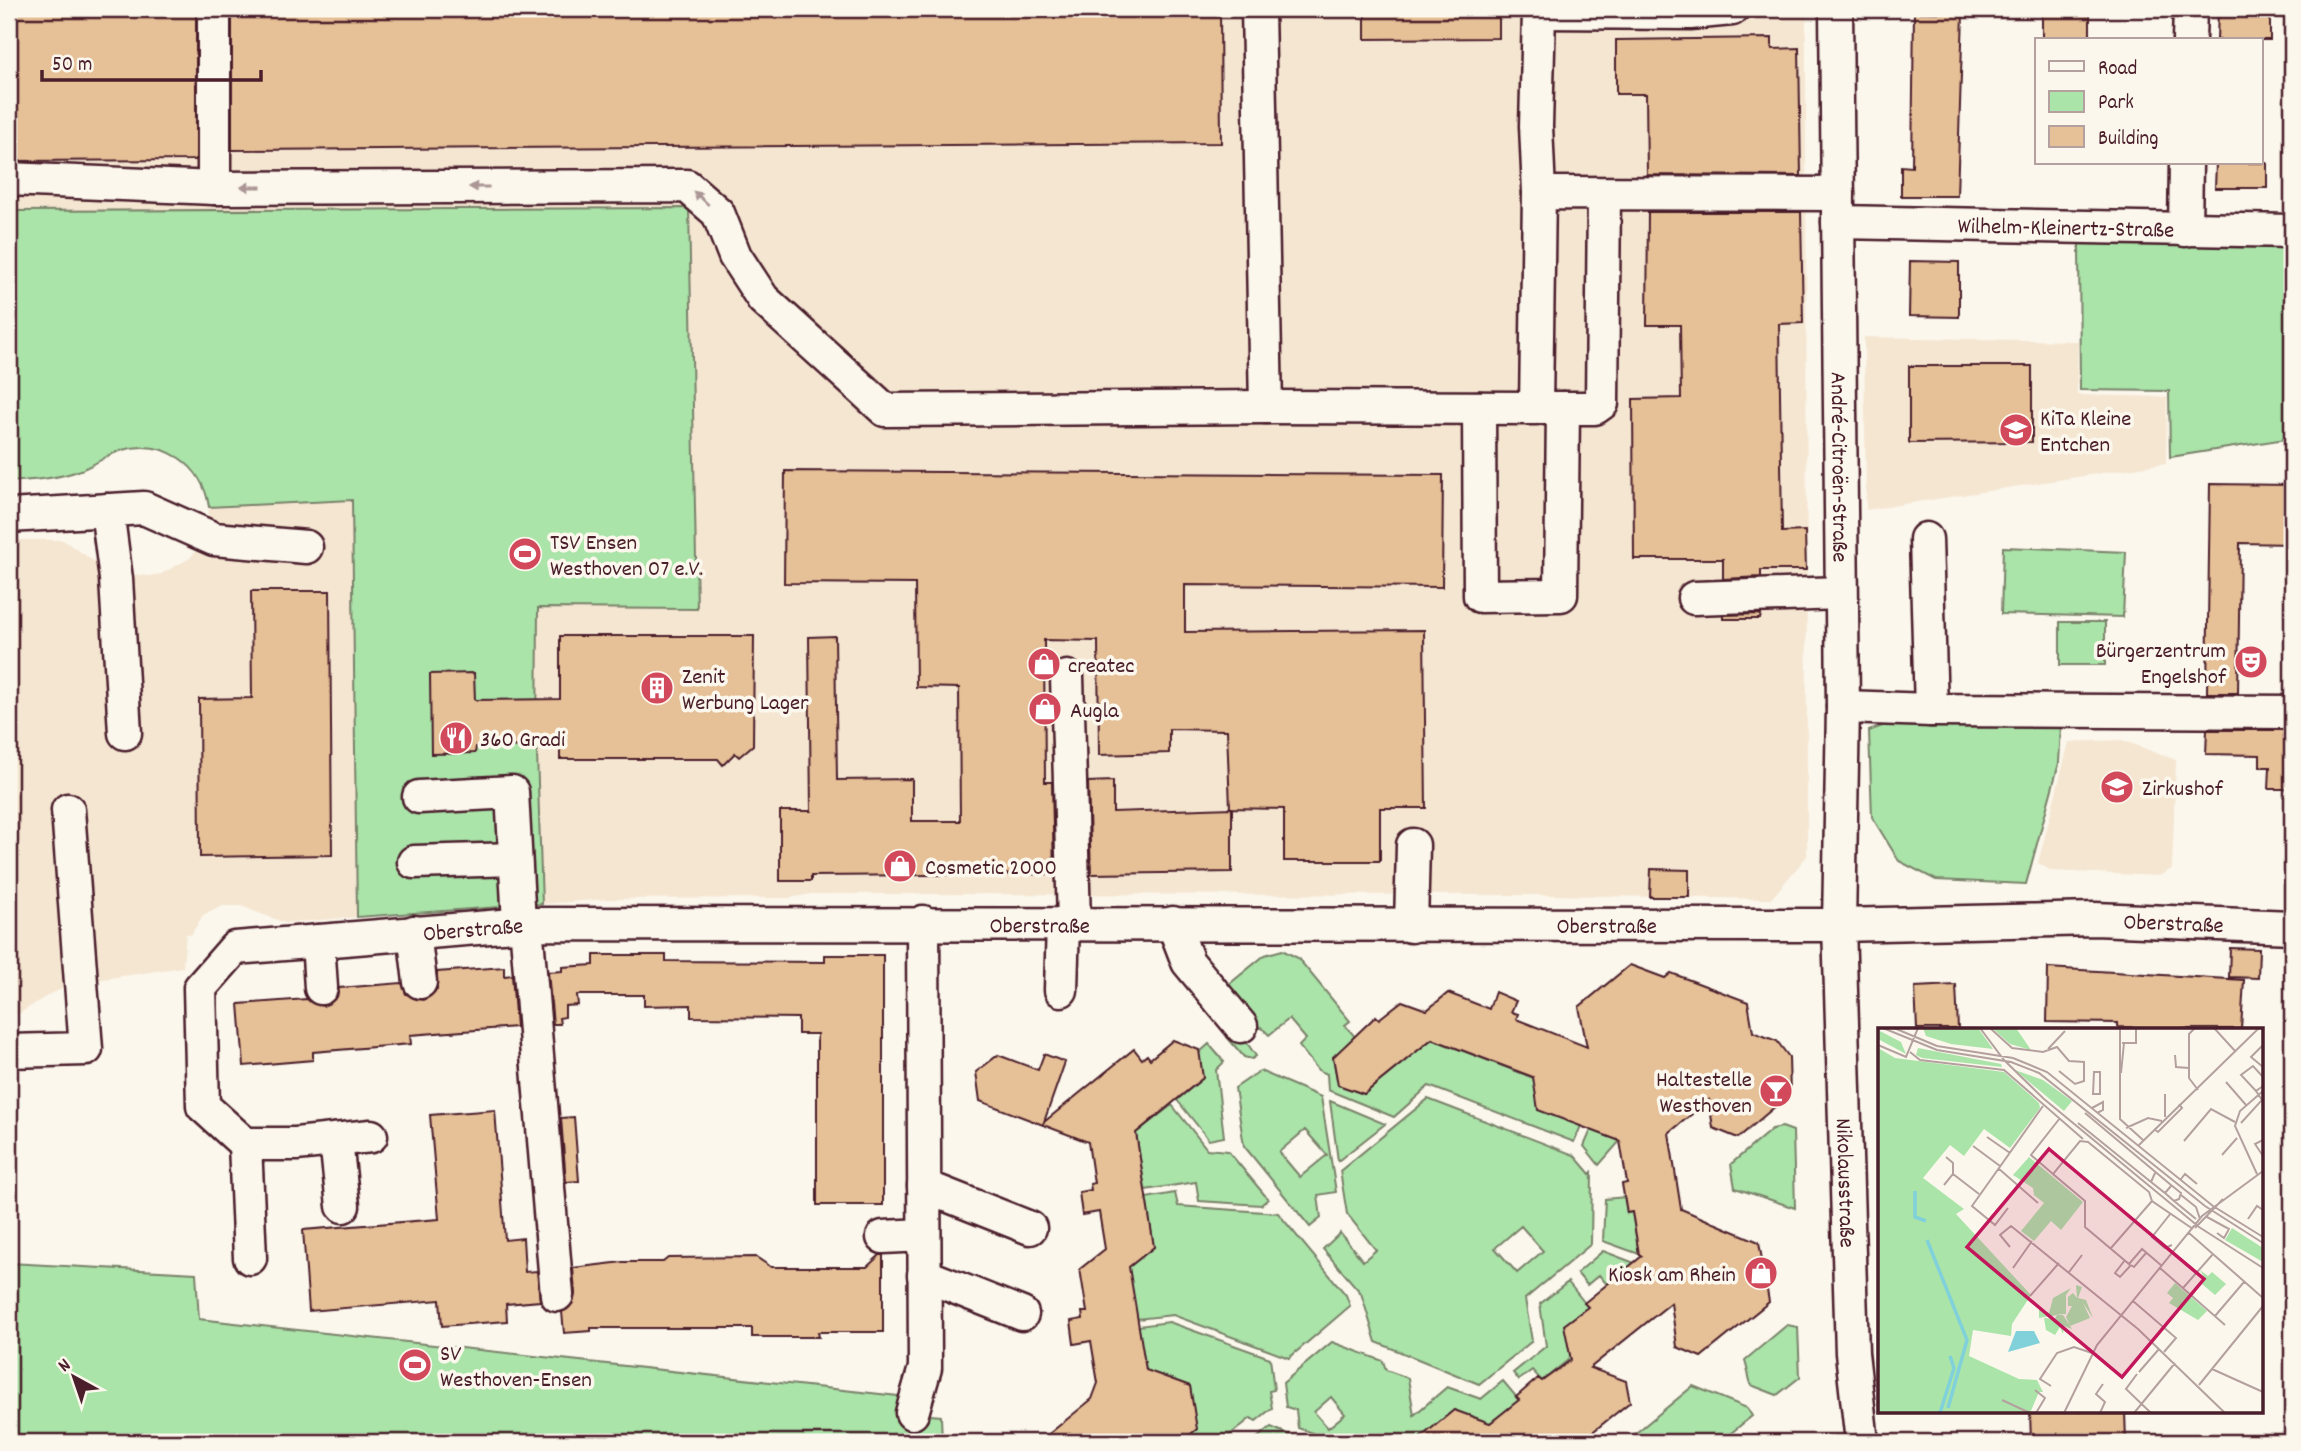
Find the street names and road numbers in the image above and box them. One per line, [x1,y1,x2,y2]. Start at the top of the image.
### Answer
street label: Wilhelm-Kleinertz-Straße [1957,211,2175,249]
street label: André-Citroën-Straße [1820,371,1855,563]
street label: Oberstraße [2123,907,2224,944]
street label: Oberstraße [422,911,525,952]
street label: Oberstraße [990,911,1090,944]
street label: Oberstraße [1557,912,1657,945]
street label: Nikolausstraße [1825,1118,1862,1248]

